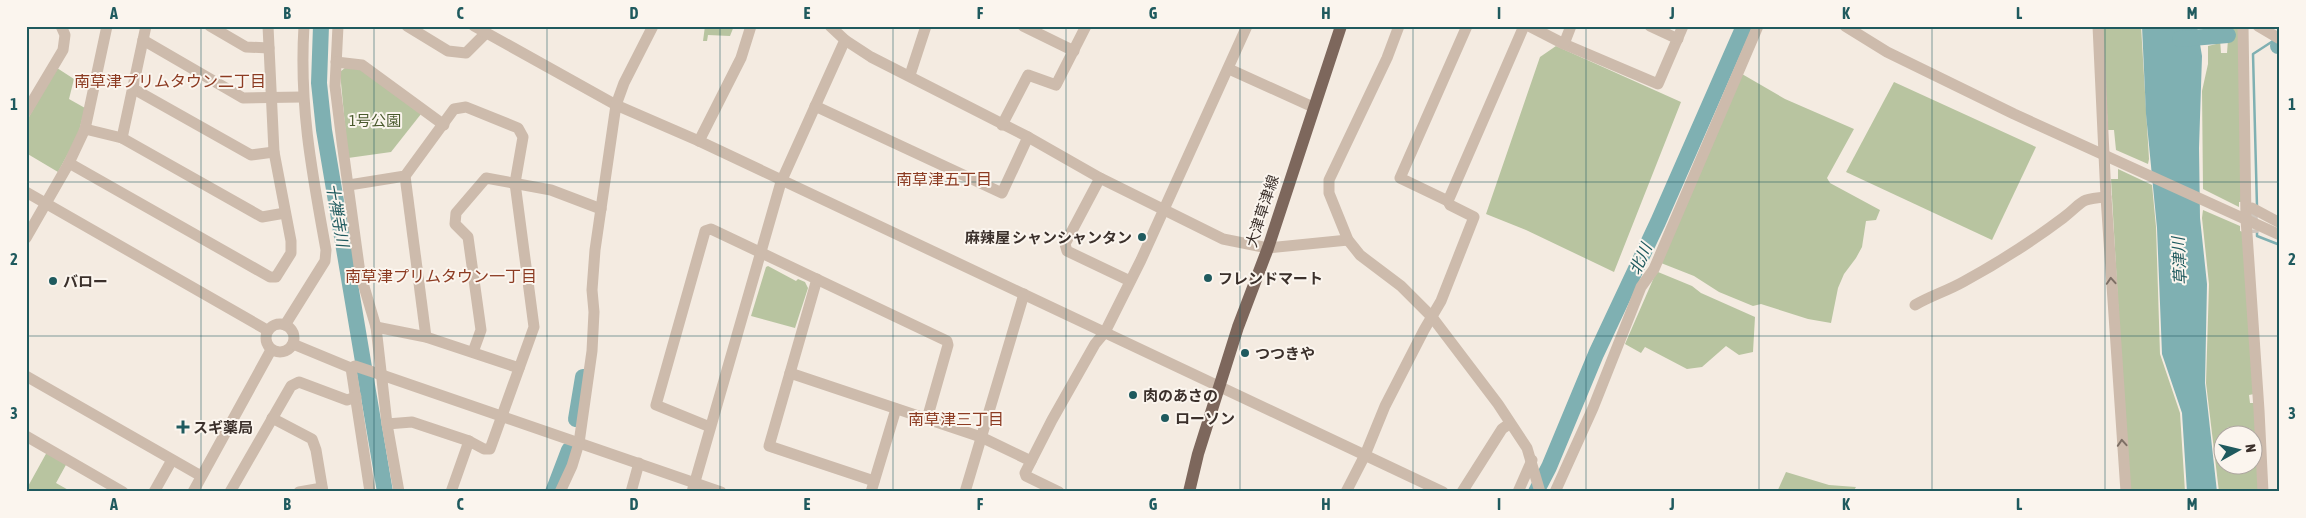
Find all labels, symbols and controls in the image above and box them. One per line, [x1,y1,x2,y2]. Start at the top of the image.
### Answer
text: A [109,4,118,22]
text: B [283,4,291,22]
text: C [456,4,464,22]
text: D [630,4,639,22]
text: E [804,4,811,22]
text: F [977,4,984,22]
text: G [1149,4,1158,22]
text: H [1321,4,1331,22]
text: I [1497,4,1501,22]
text: J [1668,4,1675,22]
text: K [1842,4,1850,22]
text: L [2016,4,2023,22]
text: M [2187,4,2197,22]
district label: 南草津プリムタウン二丁目 [74,72,266,90]
text: 1 [10,95,18,113]
text: 1 [2288,95,2296,113]
park label: 1号公園 [349,112,401,129]
district label: 南草津五丁目 [896,170,992,188]
street label: 大津草津線 [1242,173,1282,249]
water label: 十禅寺川 [324,182,353,250]
place label: 麻辣屋 シャンシャンタン [965,229,1132,246]
marker: 麻辣屋 シャンシャンタン [1136,231,1148,243]
water label: 草津川 [2169,235,2189,285]
water label: 北川 [1625,239,1656,277]
text: 2 [10,250,18,268]
text: 2 [2288,250,2296,268]
district label: 南草津プリムタウン一丁目 [345,267,537,285]
place label: フレンドマート [1218,270,1323,287]
marker: フレンドマート [1202,272,1214,284]
place label: バロー [63,273,108,290]
marker: バロー [47,275,59,287]
one-way arrow [2106,277,2117,285]
place label: つつきや [1255,345,1315,362]
marker: つつきや [1239,347,1251,359]
place label: 肉のあさの [1143,387,1218,404]
marker: 肉のあさの [1127,389,1139,401]
text: 3 [10,404,18,422]
text: 3 [2288,404,2296,422]
district label: 南草津三丁目 [908,410,1004,428]
place label: ローソン [1175,410,1235,427]
marker: ローソン [1159,412,1171,424]
place label: スギ薬局 [193,419,253,436]
marker: スギ薬局 [177,421,189,433]
north arrow [2214,426,2264,476]
one-way arrow [2117,439,2128,447]
text: N [2242,443,2259,453]
text: A [109,495,118,513]
text: B [283,495,291,513]
text: C [456,495,464,513]
text: D [630,495,639,513]
text: E [804,495,811,513]
text: F [977,495,984,513]
text: G [1149,495,1158,513]
text: H [1321,495,1331,513]
text: I [1497,495,1501,513]
text: J [1668,495,1675,513]
text: K [1842,495,1850,513]
text: L [2016,495,2023,513]
text: M [2187,495,2197,513]

